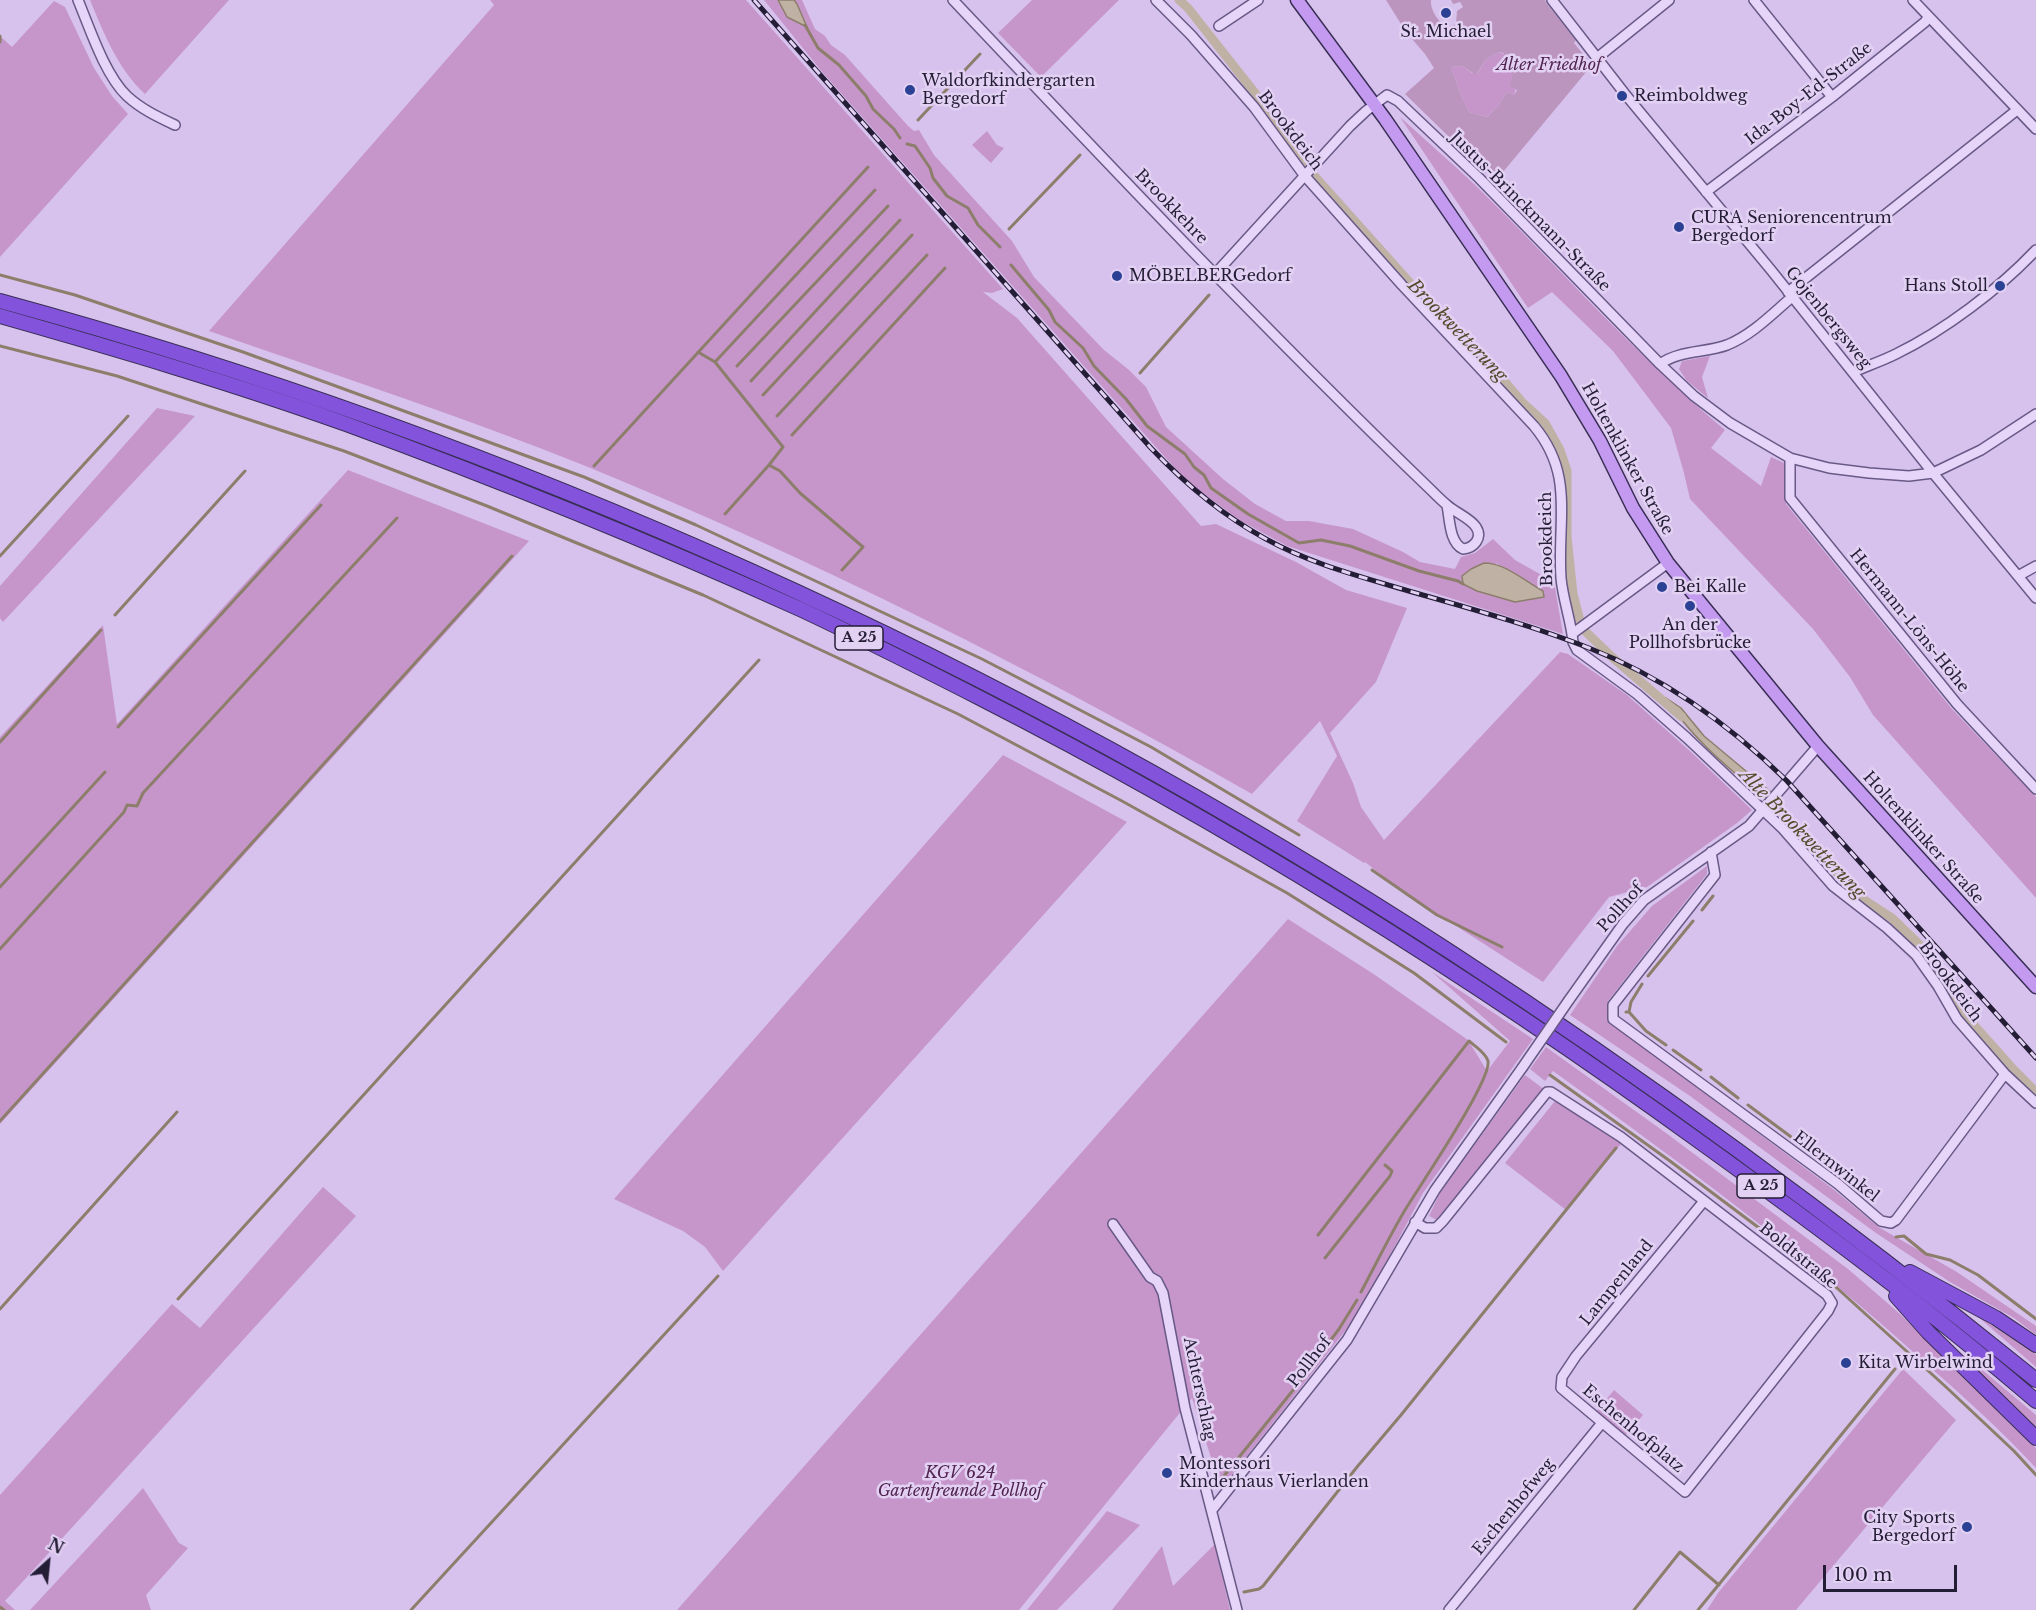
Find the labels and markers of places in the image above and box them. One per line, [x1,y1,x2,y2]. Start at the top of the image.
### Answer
marker: St. Michael [1439,6,1453,20]
place label: St. Michael [1401,22,1491,42]
place label: Waldorfkindergarten Bergedorf [922,71,1095,109]
marker: Waldorfkindergarten Bergedorf [903,83,917,97]
place label: Reimboldweg [1634,86,1747,106]
marker: Reimboldweg [1615,89,1629,103]
place label: CURA Seniorencentrum Bergedorf [1691,208,1892,246]
marker: CURA Seniorencentrum Bergedorf [1672,220,1686,234]
place label: MÖBELBERGedorf [1129,266,1291,286]
marker: MÖBELBERGedorf [1110,269,1124,283]
place label: Hans Stoll [1904,276,1988,296]
marker: Hans Stoll [1993,279,2007,293]
place label: Bei Kalle [1674,577,1746,597]
marker: Bei Kalle [1655,580,1669,594]
marker: An der Pollhofsbrücke [1683,599,1697,613]
place label: An der Pollhofsbrücke [1629,615,1751,653]
place label: Kita Wirbelwind [1858,1353,1993,1373]
marker: Kita Wirbelwind [1839,1356,1853,1370]
place label: Montessori Kinderhaus Vierlanden [1179,1454,1369,1492]
marker: Montessori Kinderhaus Vierlanden [1160,1466,1174,1480]
place label: City Sports Bergedorf [1863,1508,1955,1546]
marker: City Sports Bergedorf [1960,1520,1974,1534]

